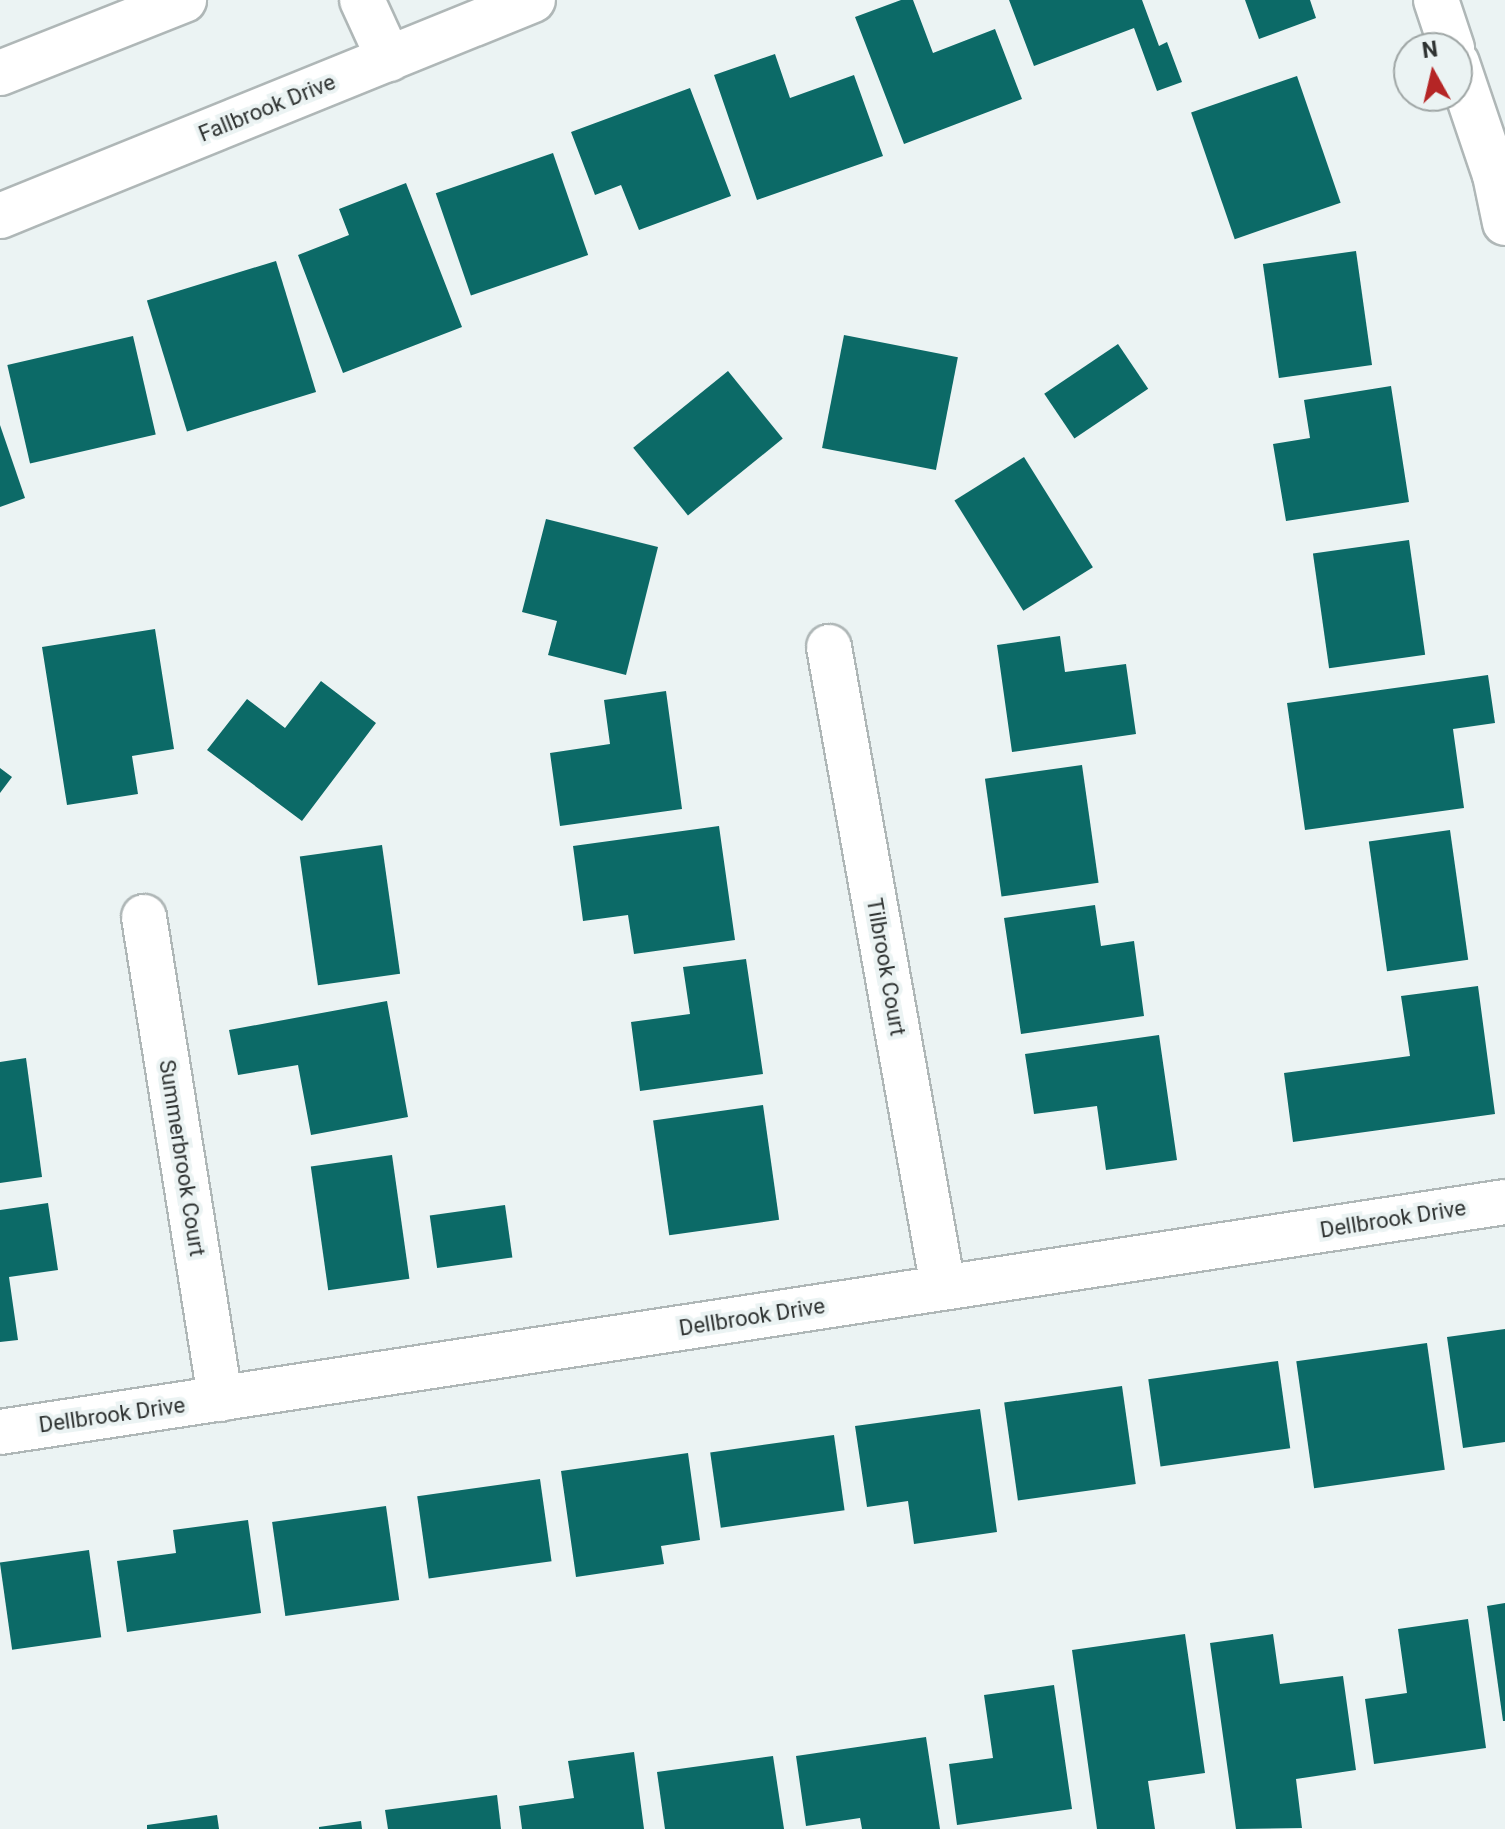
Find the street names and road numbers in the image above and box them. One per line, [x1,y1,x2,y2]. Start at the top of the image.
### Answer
street label: Fallbrook Drive [195,69,339,147]
street label: Tilbrook Court [861,896,911,1038]
street label: Summerbrook Court [153,1058,211,1258]
street label: Dellbrook Drive [1318,1194,1468,1244]
street label: Dellbrook Drive [677,1292,827,1342]
street label: Dellbrook Drive [37,1392,187,1438]

